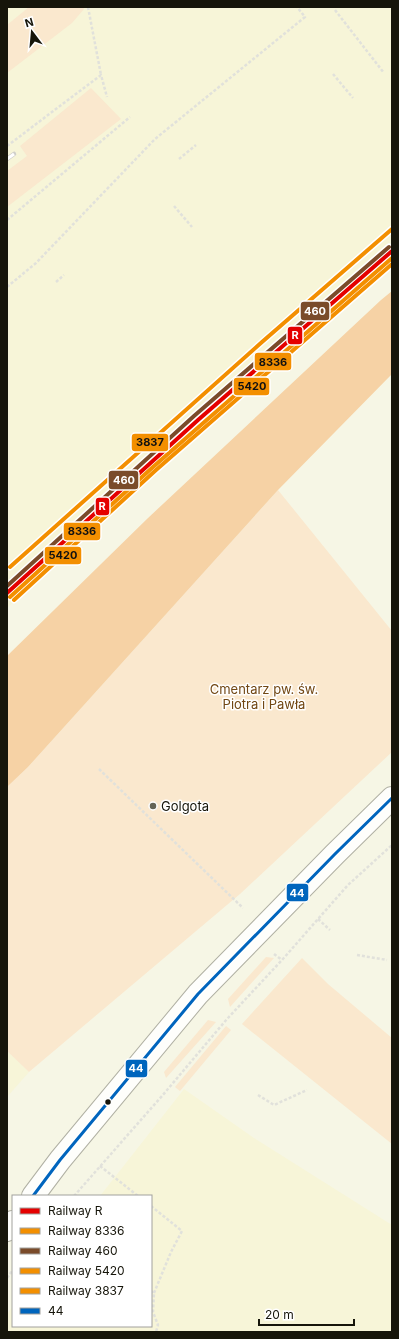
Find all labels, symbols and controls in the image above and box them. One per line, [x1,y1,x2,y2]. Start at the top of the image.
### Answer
north arrow [12,12,52,52]
text: N [23,15,35,30]
line badge: 460 [300,301,330,321]
text: 460 [304,304,326,318]
line badge: R [287,326,303,345]
text: R [291,328,299,342]
line badge: 8336 [254,352,292,371]
text: 8336 [259,355,287,369]
line badge: 5420 [233,377,270,396]
text: 5420 [238,379,266,393]
line badge: 3837 [131,433,169,452]
text: 3837 [136,435,164,449]
line badge: 460 [108,470,139,490]
text: 460 [113,473,135,487]
line badge: R [95,497,110,516]
text: R [98,499,106,513]
line badge: 8336 [63,522,101,541]
text: 8336 [68,524,96,538]
line badge: 5420 [44,546,82,565]
text: 5420 [49,548,77,562]
park label: Cmentarz pw. św. Piotra i Pawła [210,681,318,712]
place label: Golgota [161,798,209,814]
marker: Golgota [148,801,158,811]
line badge: 44 [286,883,309,902]
text: 44 [290,886,304,900]
line badge: 44 [125,1059,148,1078]
text: 44 [129,1061,143,1075]
unlabelled marker [103,1097,113,1107]
legend [12,1195,152,1327]
text: Railway R [48,1203,103,1218]
text: Railway 8336 [48,1223,124,1238]
text: Railway 460 [48,1243,117,1258]
text: Railway 5420 [48,1263,125,1278]
text: Railway 3837 [48,1283,124,1298]
scale bar [259,1301,354,1327]
text: 44 [48,1303,64,1318]
text: 20 m [265,1307,294,1322]

